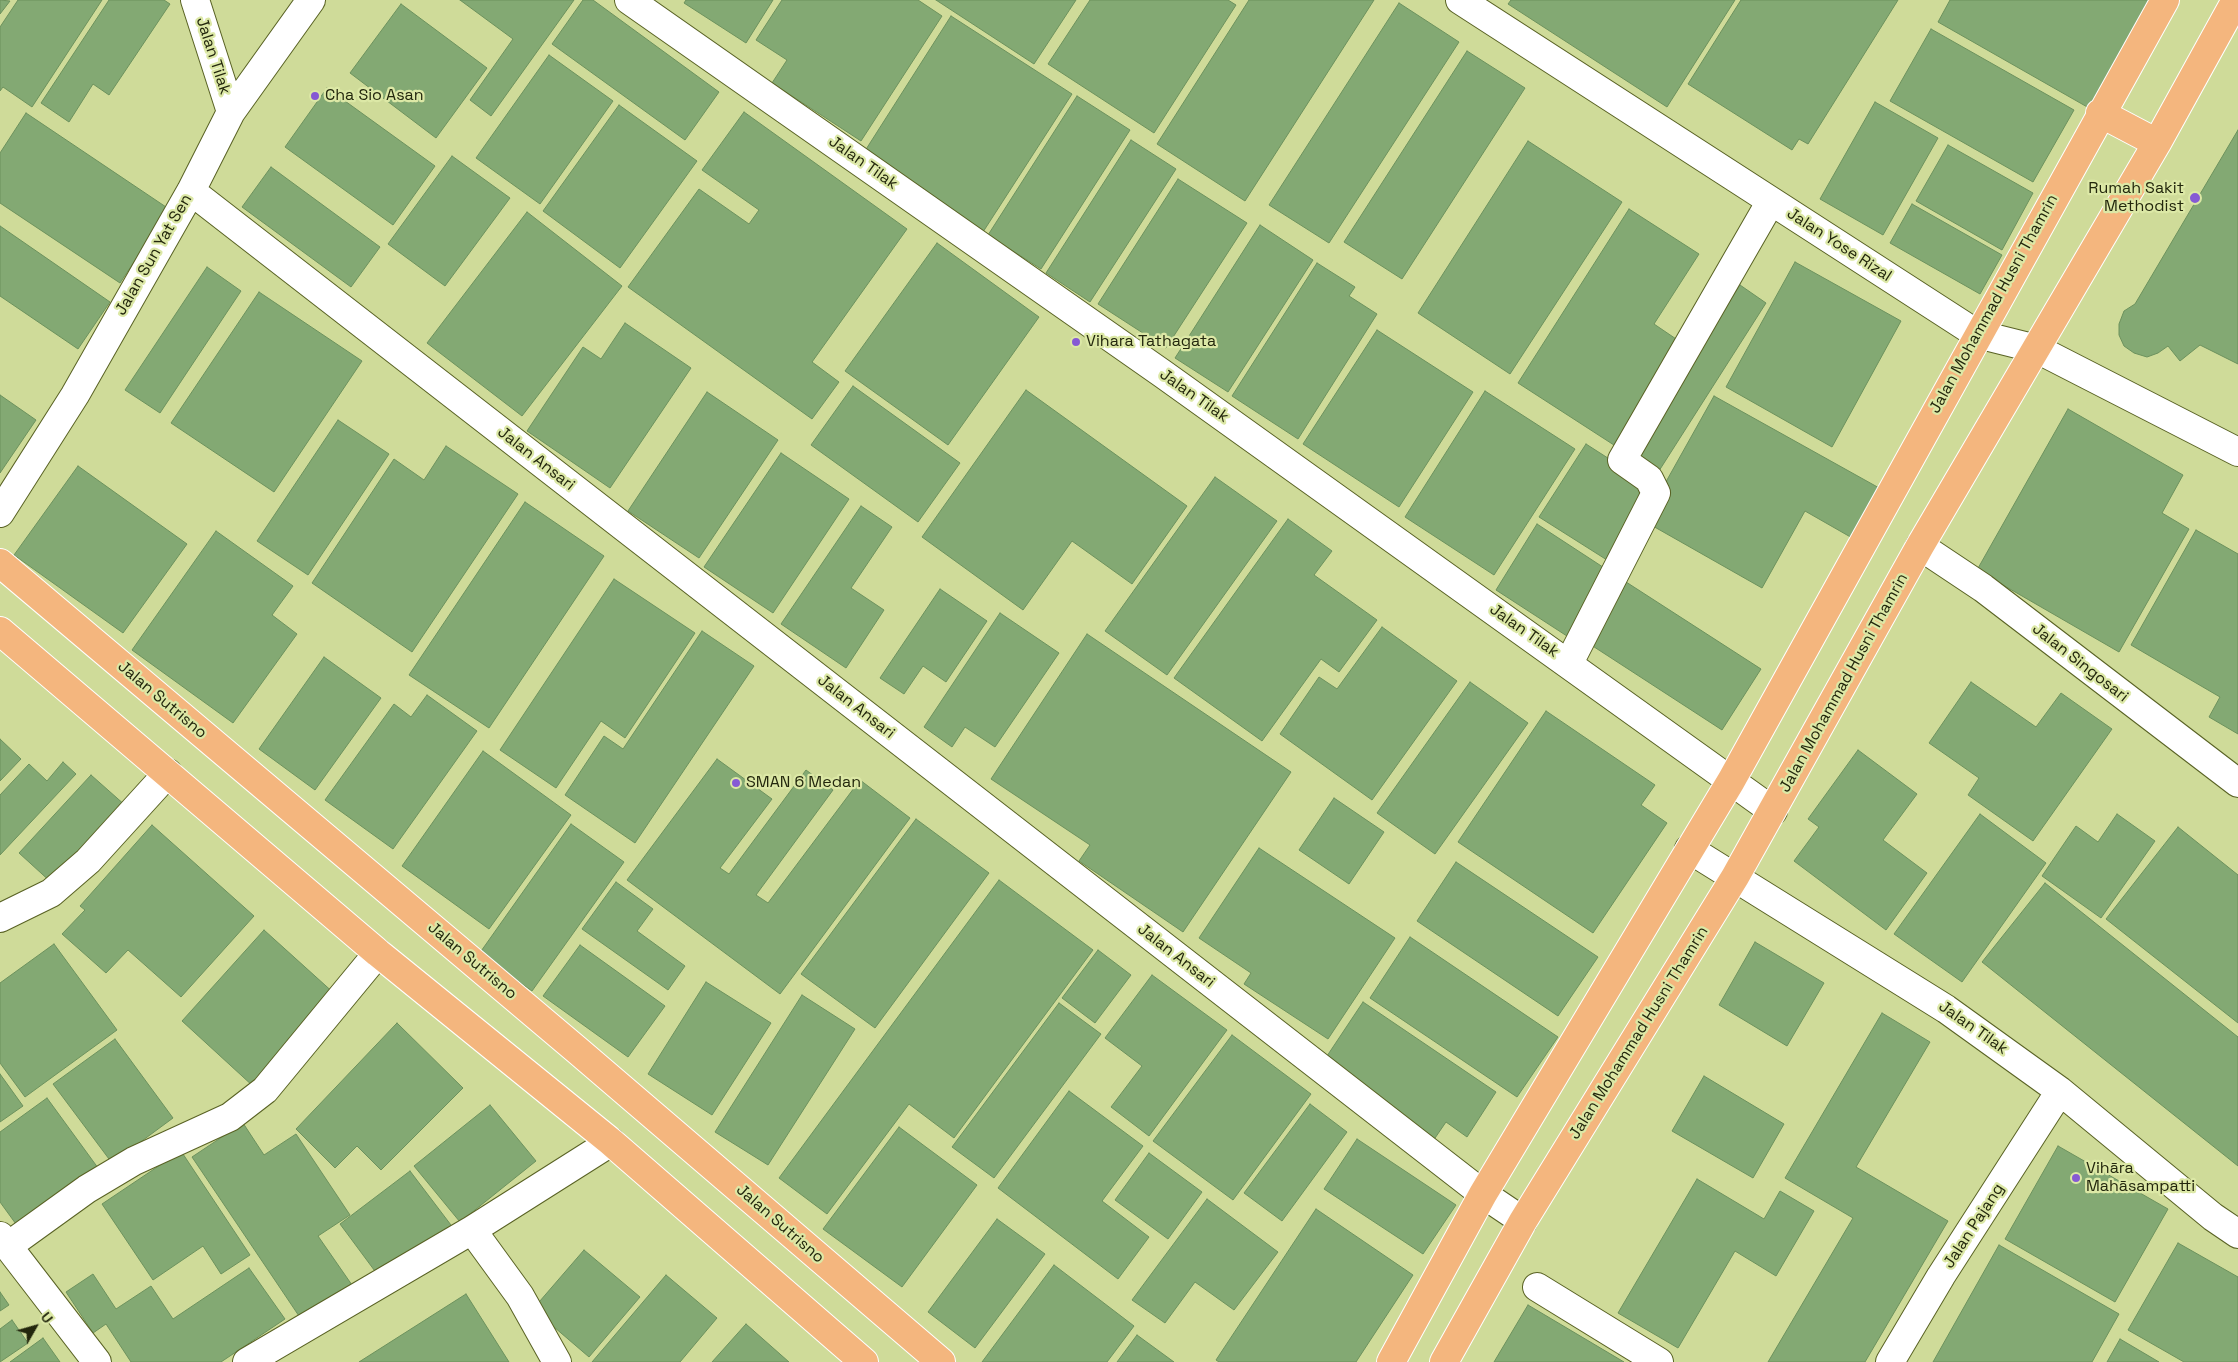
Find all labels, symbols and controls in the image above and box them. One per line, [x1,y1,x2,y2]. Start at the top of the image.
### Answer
street label: Jalan Tilak [191,15,235,97]
place label: Cha Sio Asan [325,86,424,106]
marker: Cha Sio Asan [309,90,321,102]
street label: Jalan Tilak [825,132,901,194]
place label: Rumah Sakit Methodist [2088,179,2184,217]
street label: Jalan Sun Yat Sen [112,191,196,319]
street label: Jalan Mohammad Husni Thamrin [1926,191,2062,417]
marker: Rumah Sakit Methodist [2188,191,2202,205]
street label: Jalan Yose Rizal [1783,204,1895,286]
place label: Vihara Tathagata [1086,332,1216,352]
marker: Vihara Tathagata [1070,336,1082,348]
street label: Jalan Tilak [1156,365,1232,427]
street label: Jalan Ansari [494,423,578,495]
street label: Jalan Mohammad Husni Thamrin [1776,570,1912,796]
street label: Jalan Tilak [1486,600,1562,662]
street label: Jalan Singosari [2028,620,2132,706]
street label: Jalan Sutrisno [114,657,210,743]
street label: Jalan Ansari [814,671,898,743]
place label: SMAN 6 Medan [746,773,861,793]
marker: SMAN 6 Medan [730,777,742,789]
street label: Jalan Sutrisno [424,918,520,1004]
street label: Jalan Ansari [1134,920,1218,992]
street label: Jalan Mohammad Husni Thamrin [1565,923,1713,1143]
street label: Jalan Tilak [1935,997,2011,1059]
place label: Vihāra Mahāsampatti [2086,1159,2195,1197]
marker: Vihāra Mahāsampatti [2070,1172,2082,1184]
street label: Jalan Pajang [1939,1180,2009,1272]
street label: Jalan Sutrisno [732,1181,828,1267]
north arrow [10,1302,60,1352]
text: U [37,1309,57,1327]

